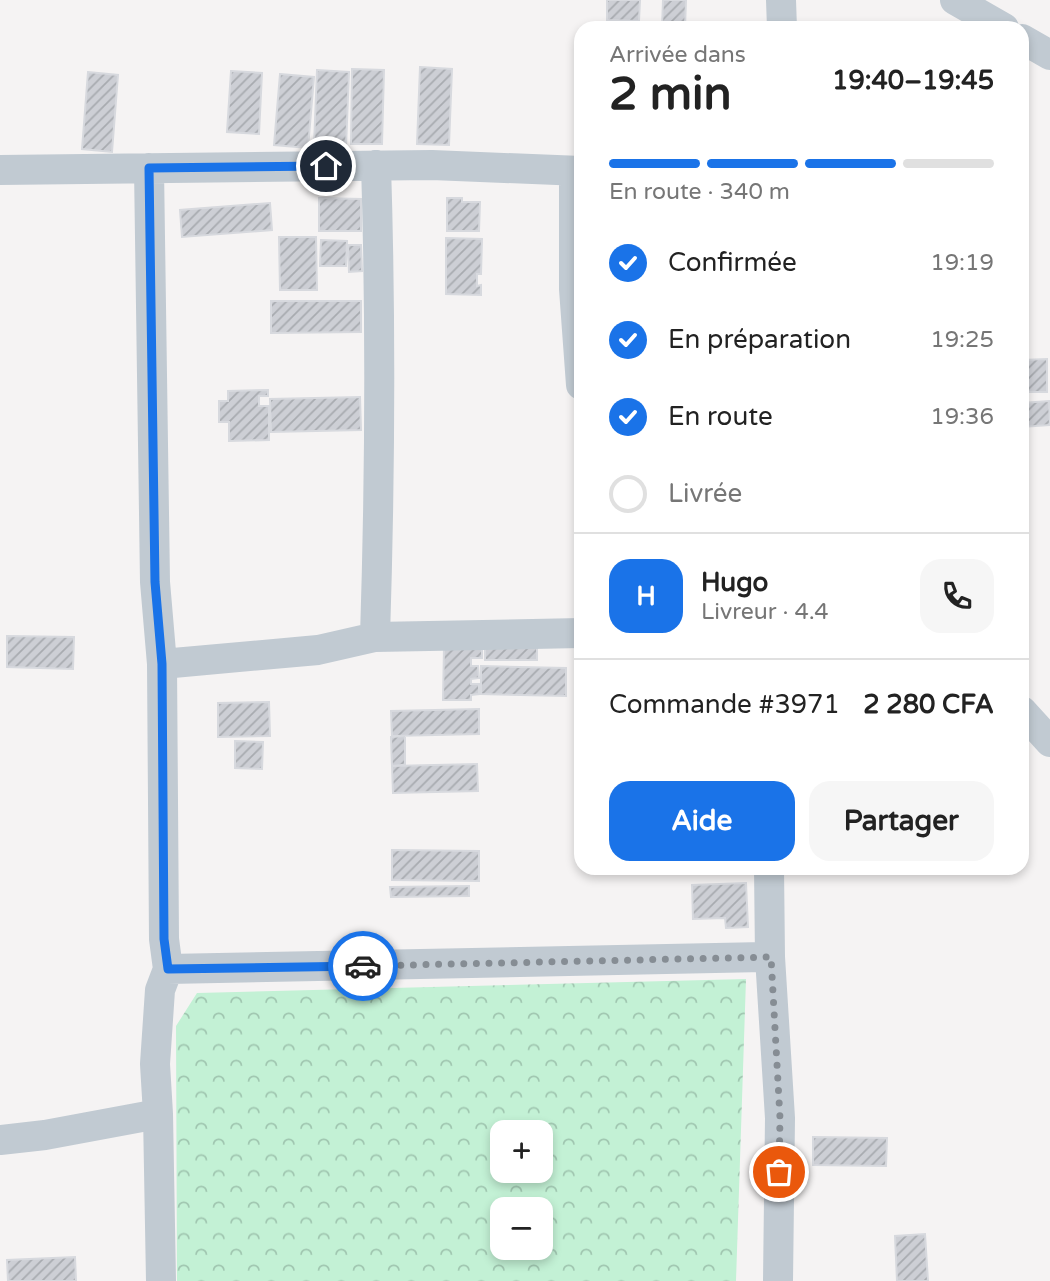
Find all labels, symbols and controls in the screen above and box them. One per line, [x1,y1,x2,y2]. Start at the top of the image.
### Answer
text: Arrivée dans [609,41,746,69]
text: 19:40–19:45 [832,65,994,96]
text: 2 min [609,67,732,122]
pin [296,136,356,196]
icon: home [307,147,345,185]
text: En route · 340 m [609,178,790,206]
icon: check [609,244,647,282]
text: Confirmée [668,247,797,278]
text: 19:19 [930,249,994,277]
icon: check [609,321,647,359]
text: En préparation [668,324,851,355]
text: 19:25 [930,326,994,354]
icon: check [609,398,647,436]
text: En route [668,401,773,432]
text: 19:36 [930,403,994,431]
text: Livrée [668,478,742,509]
button: phone [920,559,994,633]
text: Hugo [701,567,768,598]
text: H [636,581,656,612]
text: Livreur · 4.4 [701,598,829,626]
text: Commande #3971 [609,689,840,720]
text: 2 280 CFA [863,689,994,720]
button: Aide [609,781,795,861]
button: Partager [809,781,994,861]
courier [328,931,398,1001]
icon: car [344,947,382,985]
map controls [490,1120,553,1260]
button: + [490,1120,553,1183]
pin [749,1142,809,1202]
icon: bag [760,1153,798,1191]
button: − [490,1197,553,1260]

